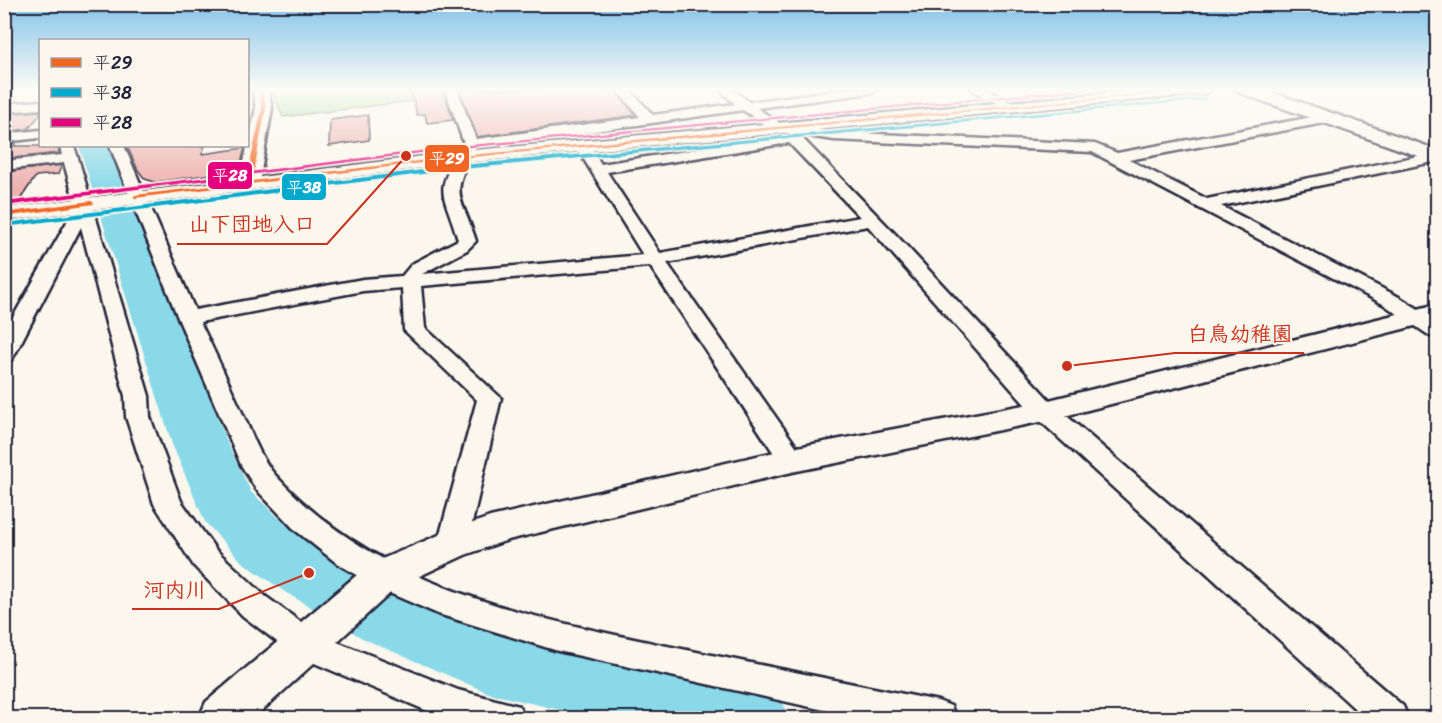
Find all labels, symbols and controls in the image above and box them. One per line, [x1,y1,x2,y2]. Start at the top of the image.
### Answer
legend [39,39,249,147]
text: 平29 [93,47,132,79]
text: 平38 [93,77,132,109]
text: 平28 [93,107,132,139]
line badge: 平29 [424,144,470,173]
text: 平29 [429,144,465,173]
line badge: 平28 [207,161,253,190]
text: 平28 [213,161,248,190]
line badge: 平38 [281,173,327,201]
text: 平38 [287,173,322,202]
callout: 山下団地入口 [177,205,327,244]
text: 山下団地入口 [189,205,315,243]
callout: 白鳥幼稚園 [1175,314,1304,353]
text: 白鳥幼稚園 [1188,315,1293,353]
callout: 河内川 [132,570,219,609]
text: 河内川 [144,571,207,609]

